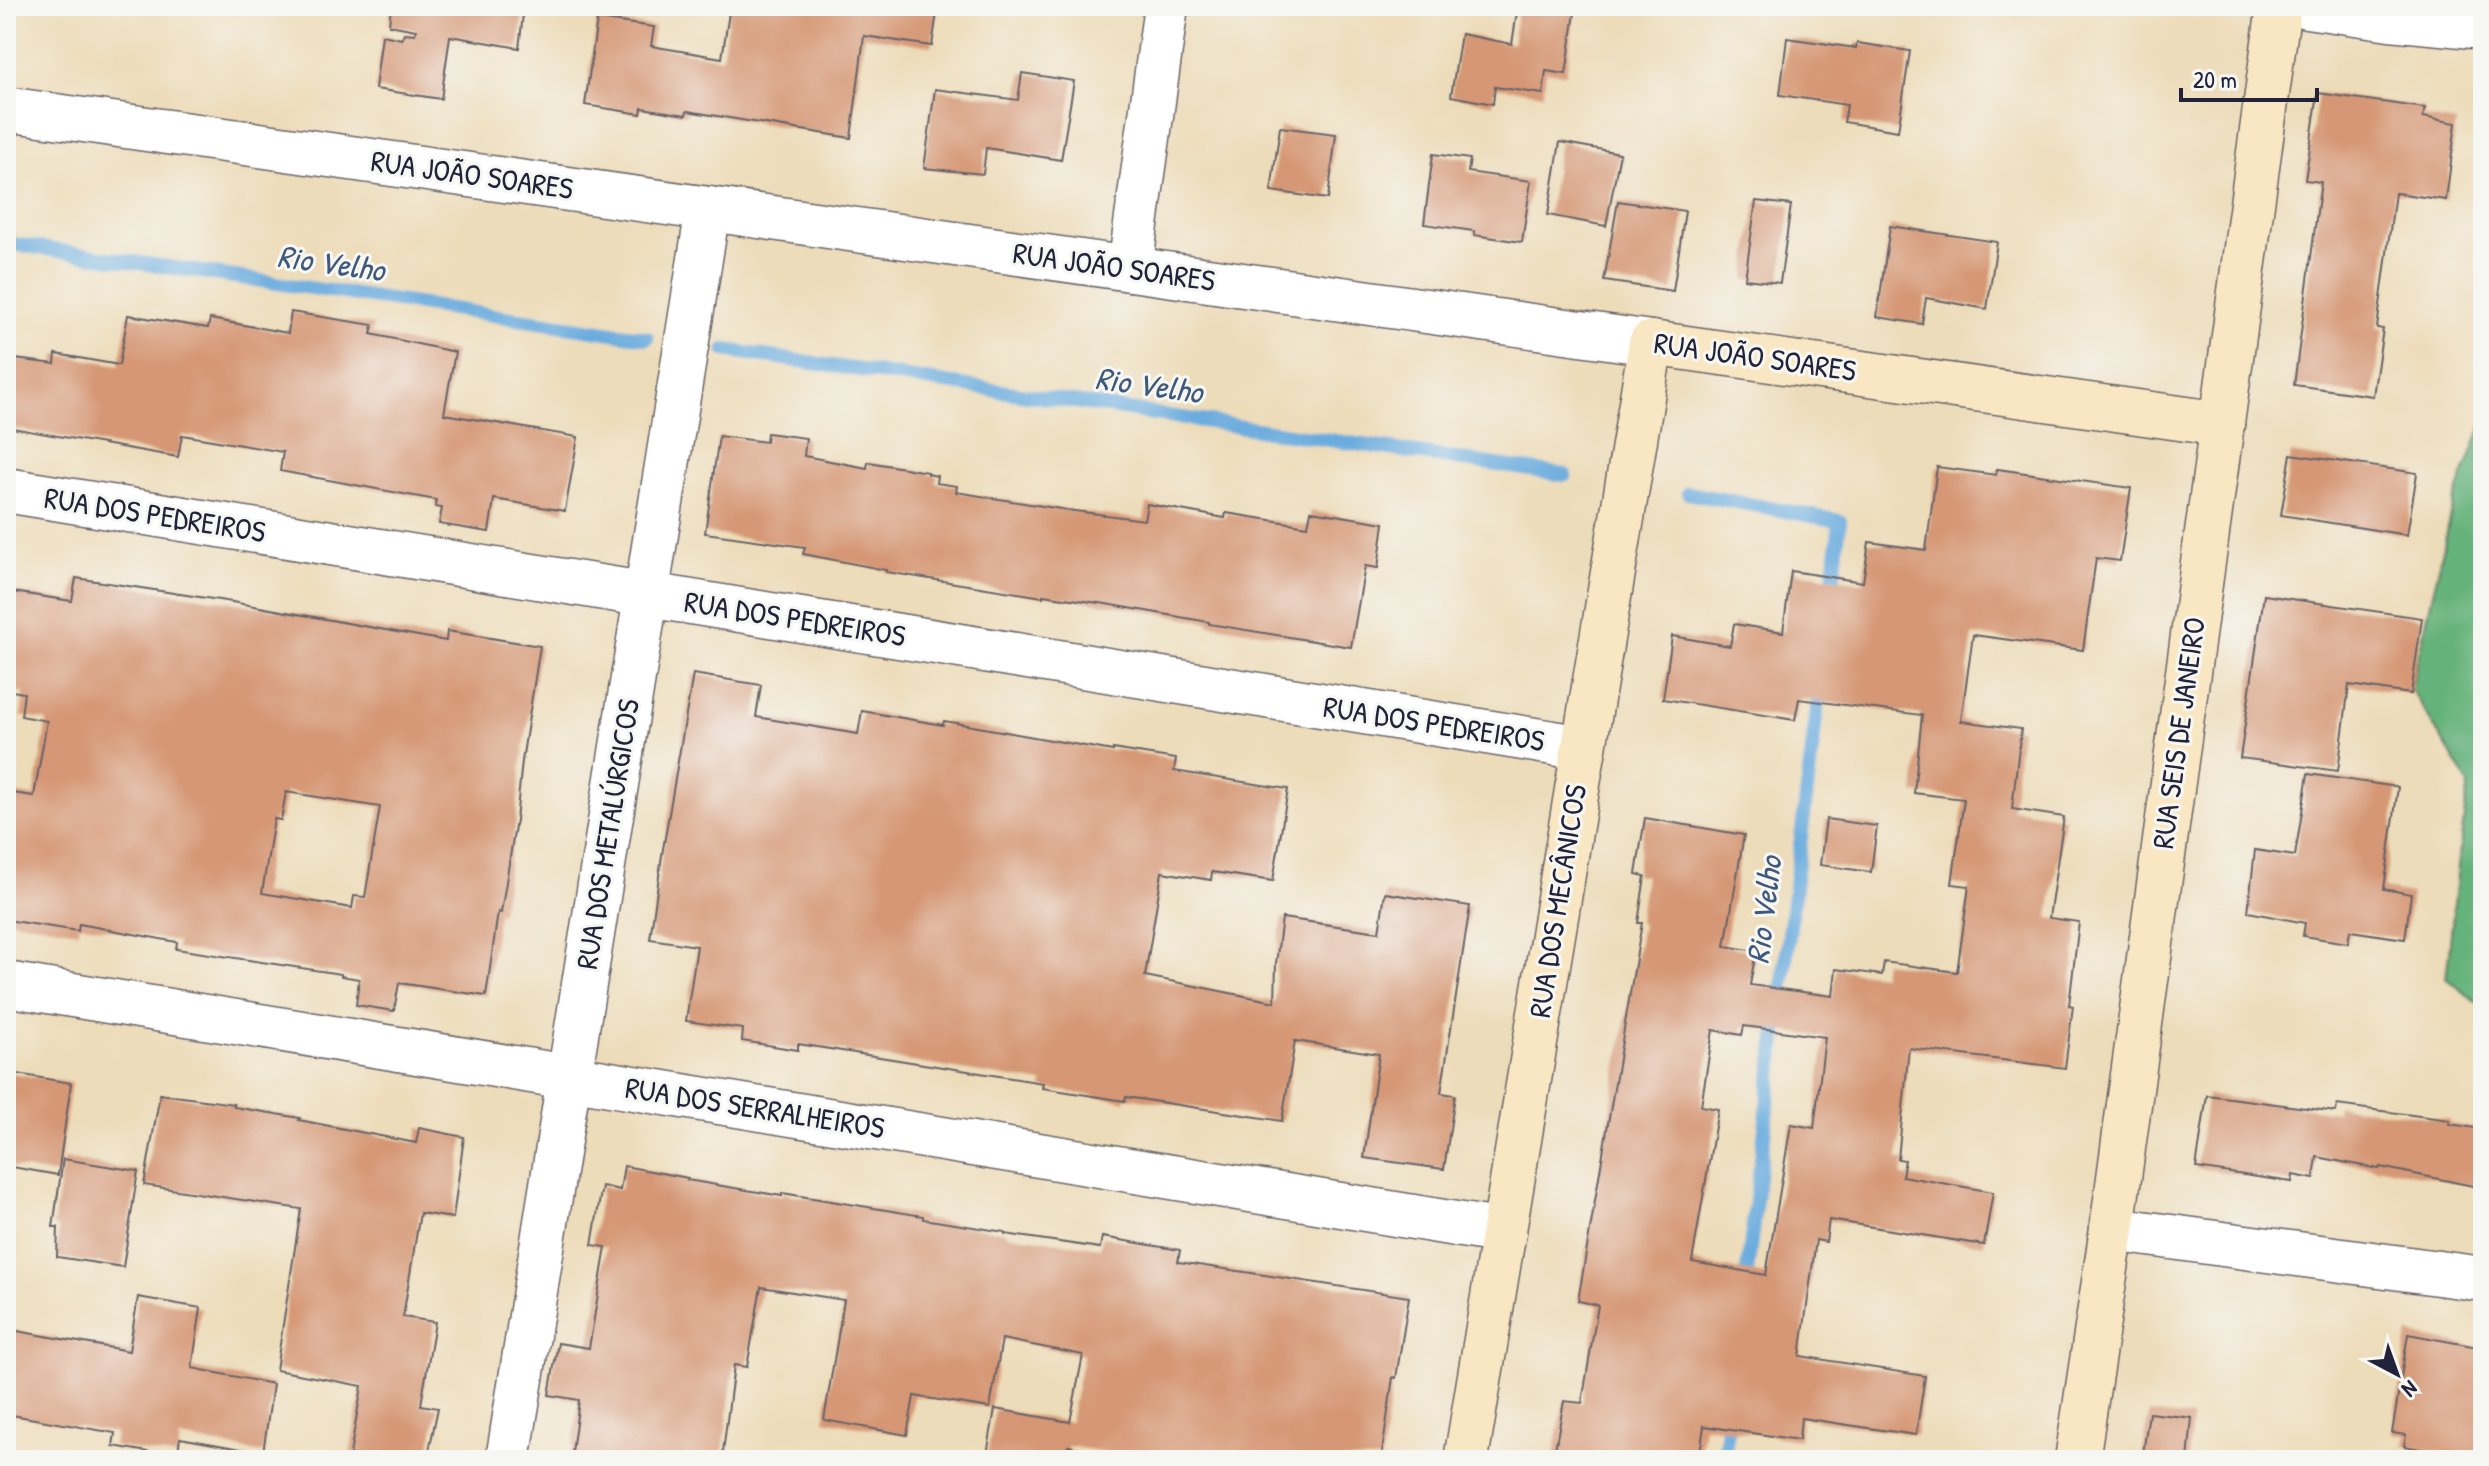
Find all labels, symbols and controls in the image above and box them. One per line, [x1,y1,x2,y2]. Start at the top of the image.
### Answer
scale bar [2181,52,2317,102]
text: 20 m [2193,63,2237,95]
street label: RUA JOÃO SOARES [369,140,576,208]
street label: RUA JOÃO SOARES [1011,232,1218,300]
water label: Rio Velho [275,234,389,292]
street label: RUA JOÃO SOARES [1652,322,1859,390]
water label: Rio Velho [1093,356,1207,414]
street label: RUA DOS PEDREIROS [42,477,269,551]
street label: RUA DOS PEDREIROS [682,581,909,655]
street label: RUA SEIS DE JANEIRO [2142,615,2214,851]
street label: RUA DOS PEDREIROS [1321,686,1548,760]
street label: RUA DOS METALÚRGICOS [566,696,648,972]
street label: RUA DOS MECÂNICOS [1519,781,1595,1020]
water label: Rio Velho [1736,852,1792,966]
street label: RUA DOS SERRALHEIROS [623,1067,888,1147]
north arrow [2357,1334,2437,1414]
text: N [2396,1374,2424,1404]

